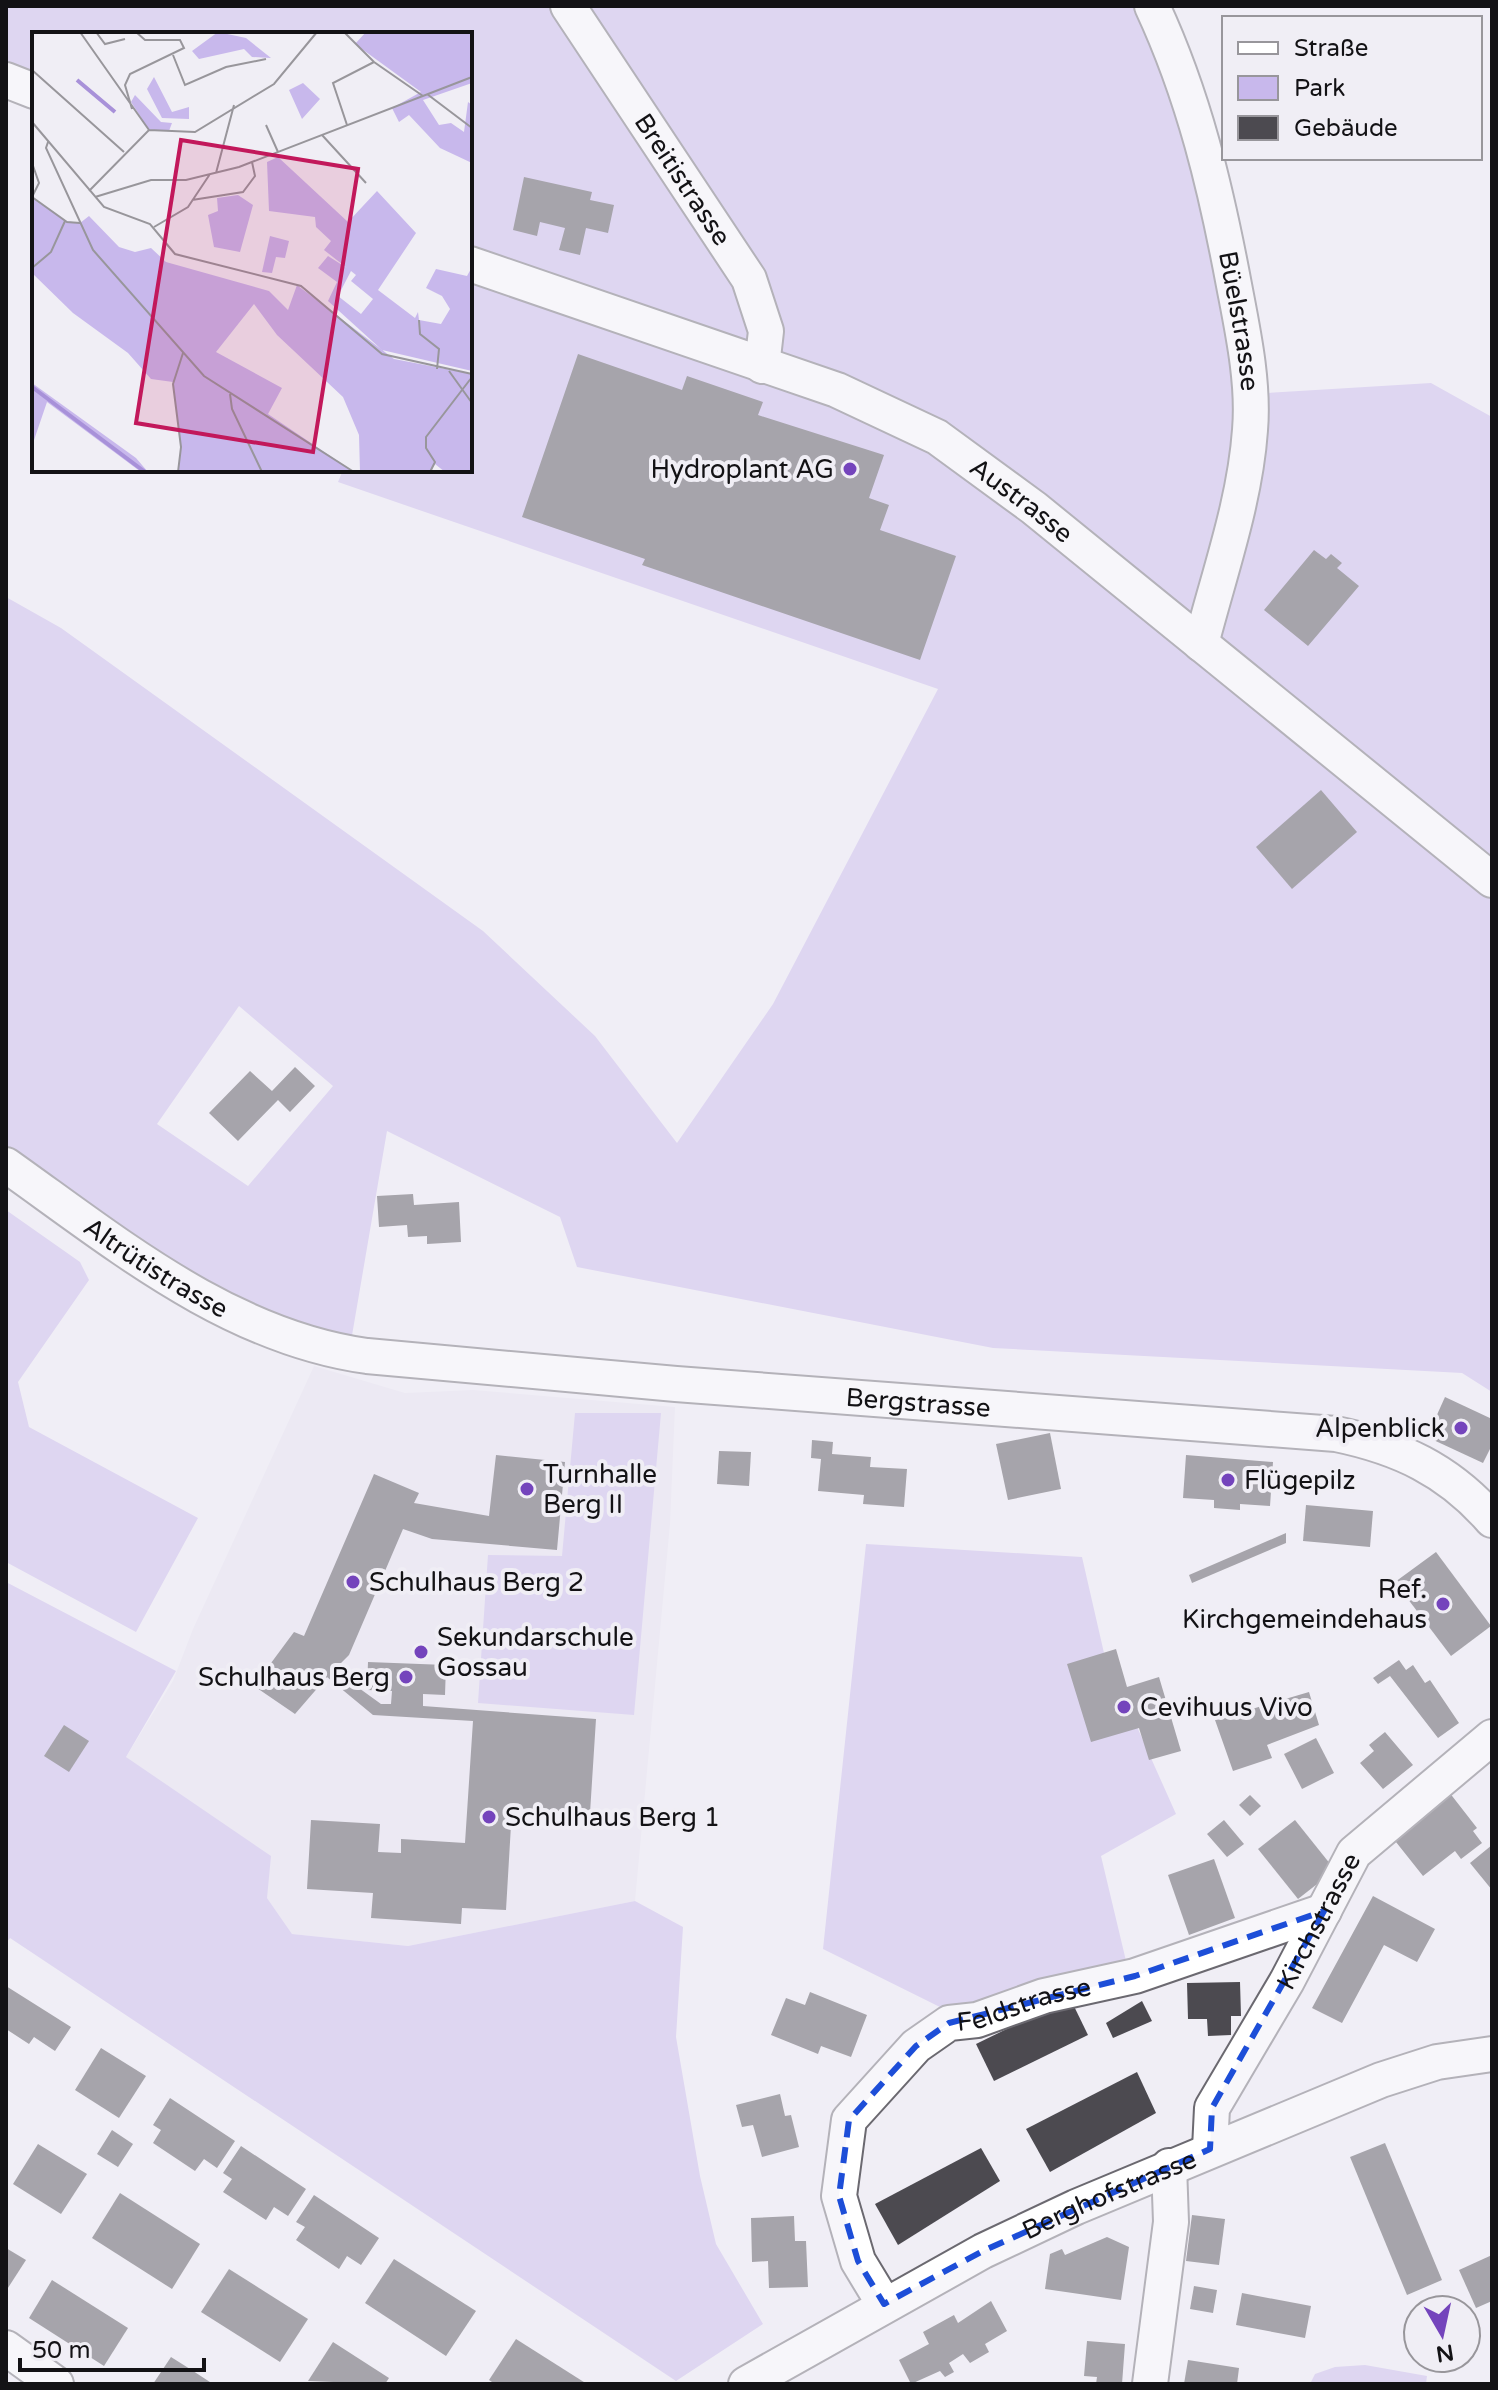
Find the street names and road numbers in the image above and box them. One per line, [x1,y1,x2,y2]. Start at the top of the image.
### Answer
street label: Breitistrasse [628,108,737,251]
street label: Büelstrasse [1212,248,1265,392]
street label: Austrasse [964,451,1079,549]
street label: Altrütistrasse [78,1211,233,1325]
street label: Bergstrasse [845,1382,992,1424]
street label: Kirchstrasse [1270,1848,1367,1995]
street label: Feldstrasse [955,1971,1094,2038]
street label: Berghofstrasse [1017,2144,1201,2246]

